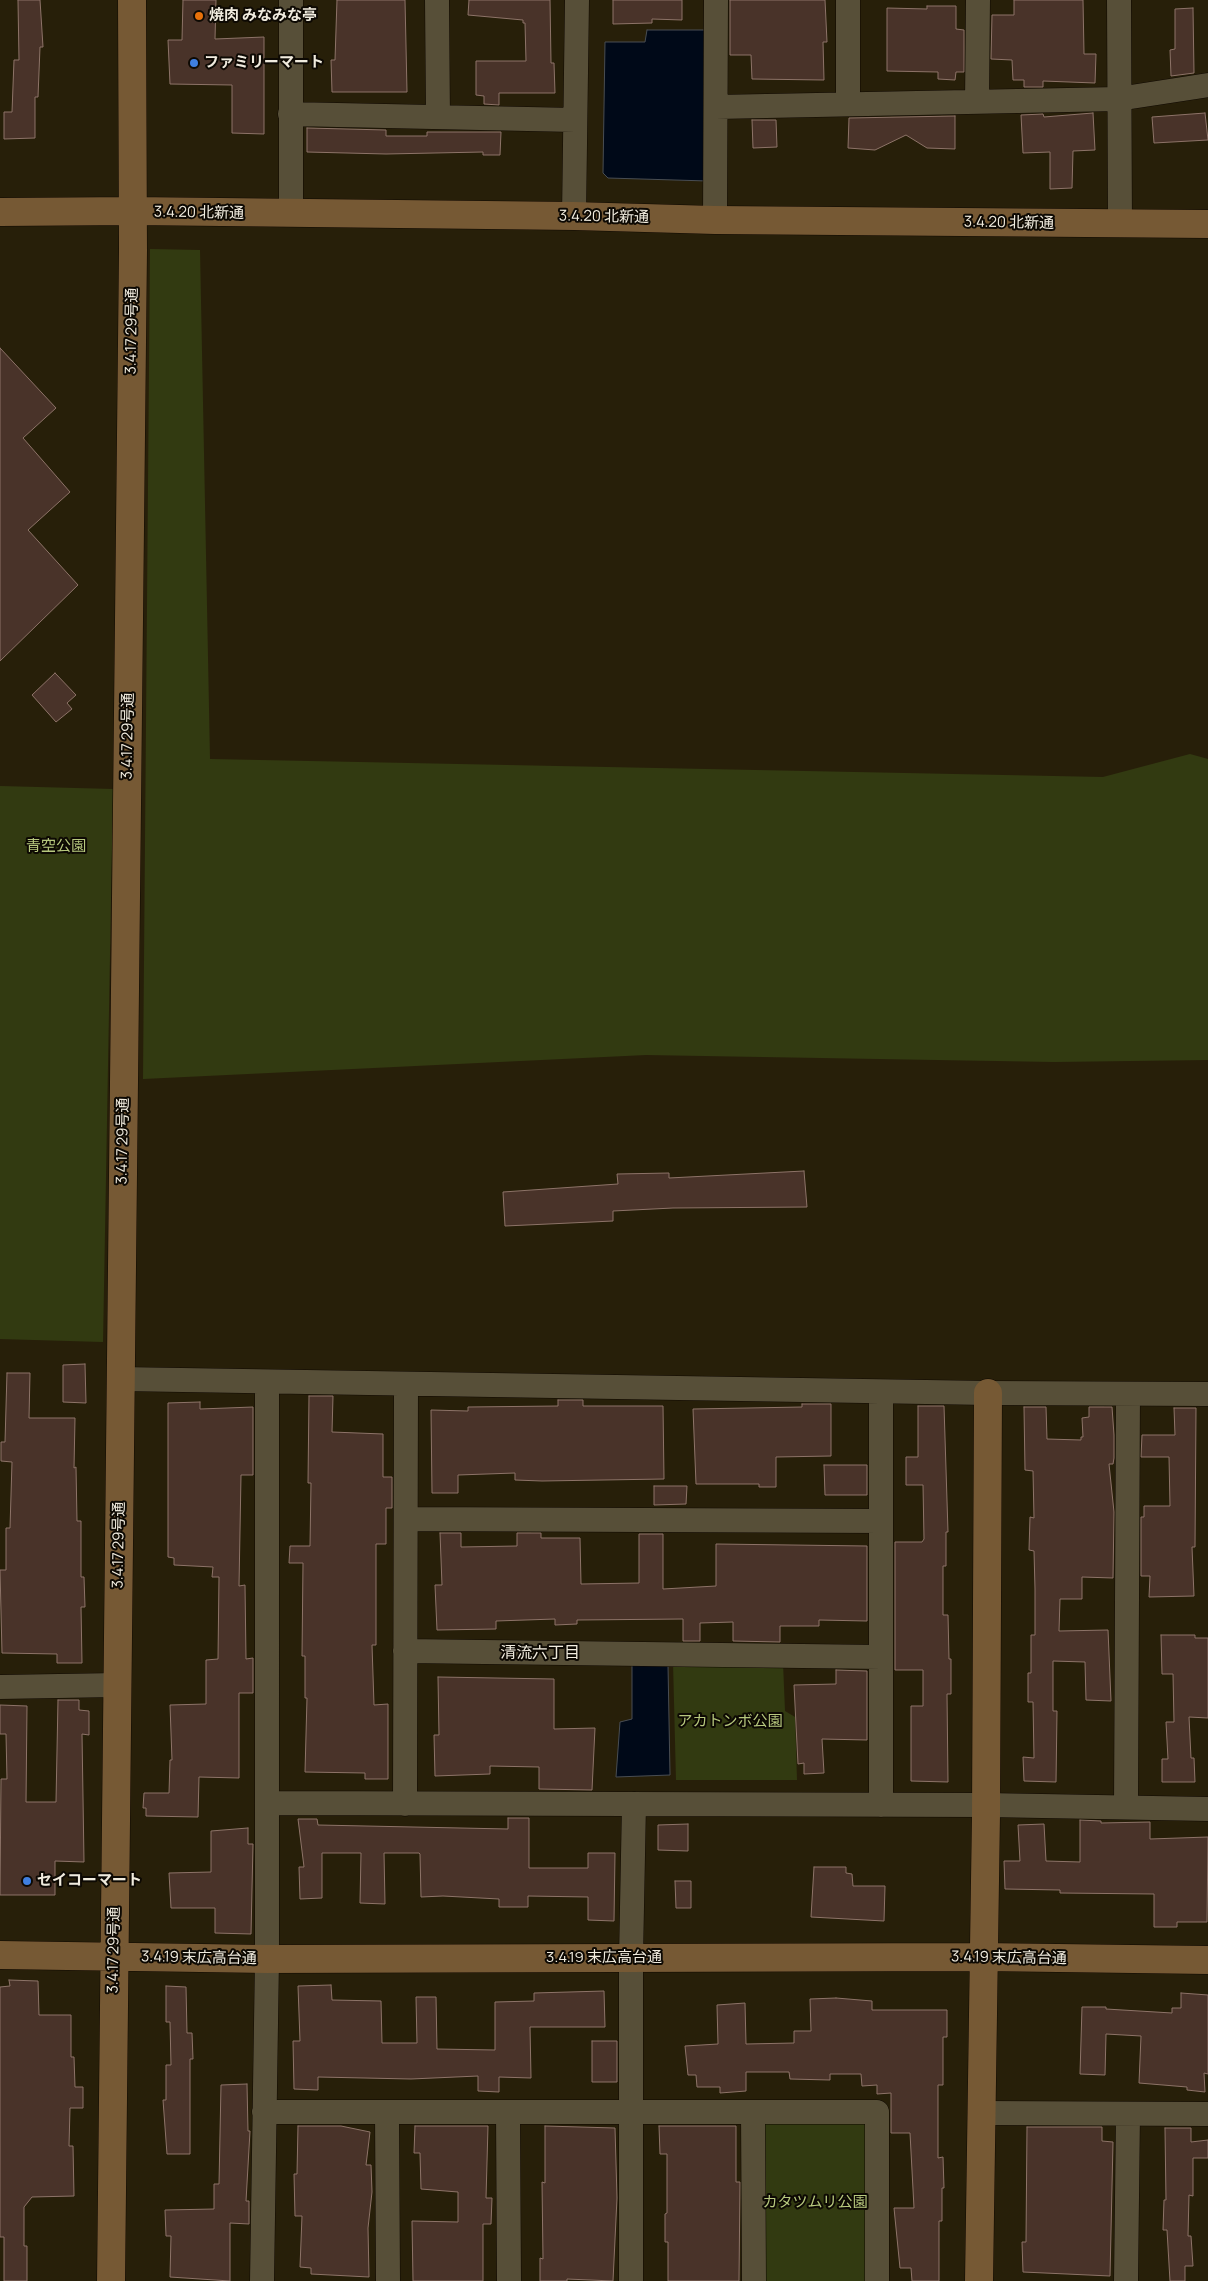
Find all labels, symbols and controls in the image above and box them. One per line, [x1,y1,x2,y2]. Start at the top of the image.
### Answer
place label: 焼肉 みなみな亭 [209,7,317,25]
marker: 焼肉 みなみな亭 [193,10,205,22]
place label: ファミリーマート [204,54,324,72]
marker: ファミリーマート [188,57,200,69]
street label: 3.4.20 北新通 [154,203,244,223]
street label: 3.4.20 北新通 [559,207,649,227]
street label: 3.4.20 北新通 [964,213,1054,233]
street label: 3.4.17 29号通 [122,287,142,375]
street label: 3.4.17 29号通 [118,692,138,780]
park label: 青空公園 [26,838,86,856]
street label: 3.4.17 29号通 [113,1097,133,1185]
street label: 3.4.17 29号通 [109,1501,129,1589]
district label: 清流六丁目 [500,1644,580,1664]
park label: アカトンボ公園 [678,1713,782,1731]
place label: セイコーマート [37,1872,142,1890]
marker: セイコーマート [21,1875,33,1887]
street label: 3.4.17 29号通 [104,1906,124,1994]
street label: 3.4.19 末広高台通 [141,1948,257,1968]
street label: 3.4.19 末広高台通 [951,1948,1067,1968]
street label: 3.4.19 末広高台通 [546,1949,662,1967]
park label: カタツムリ公園 [763,2194,867,2212]

